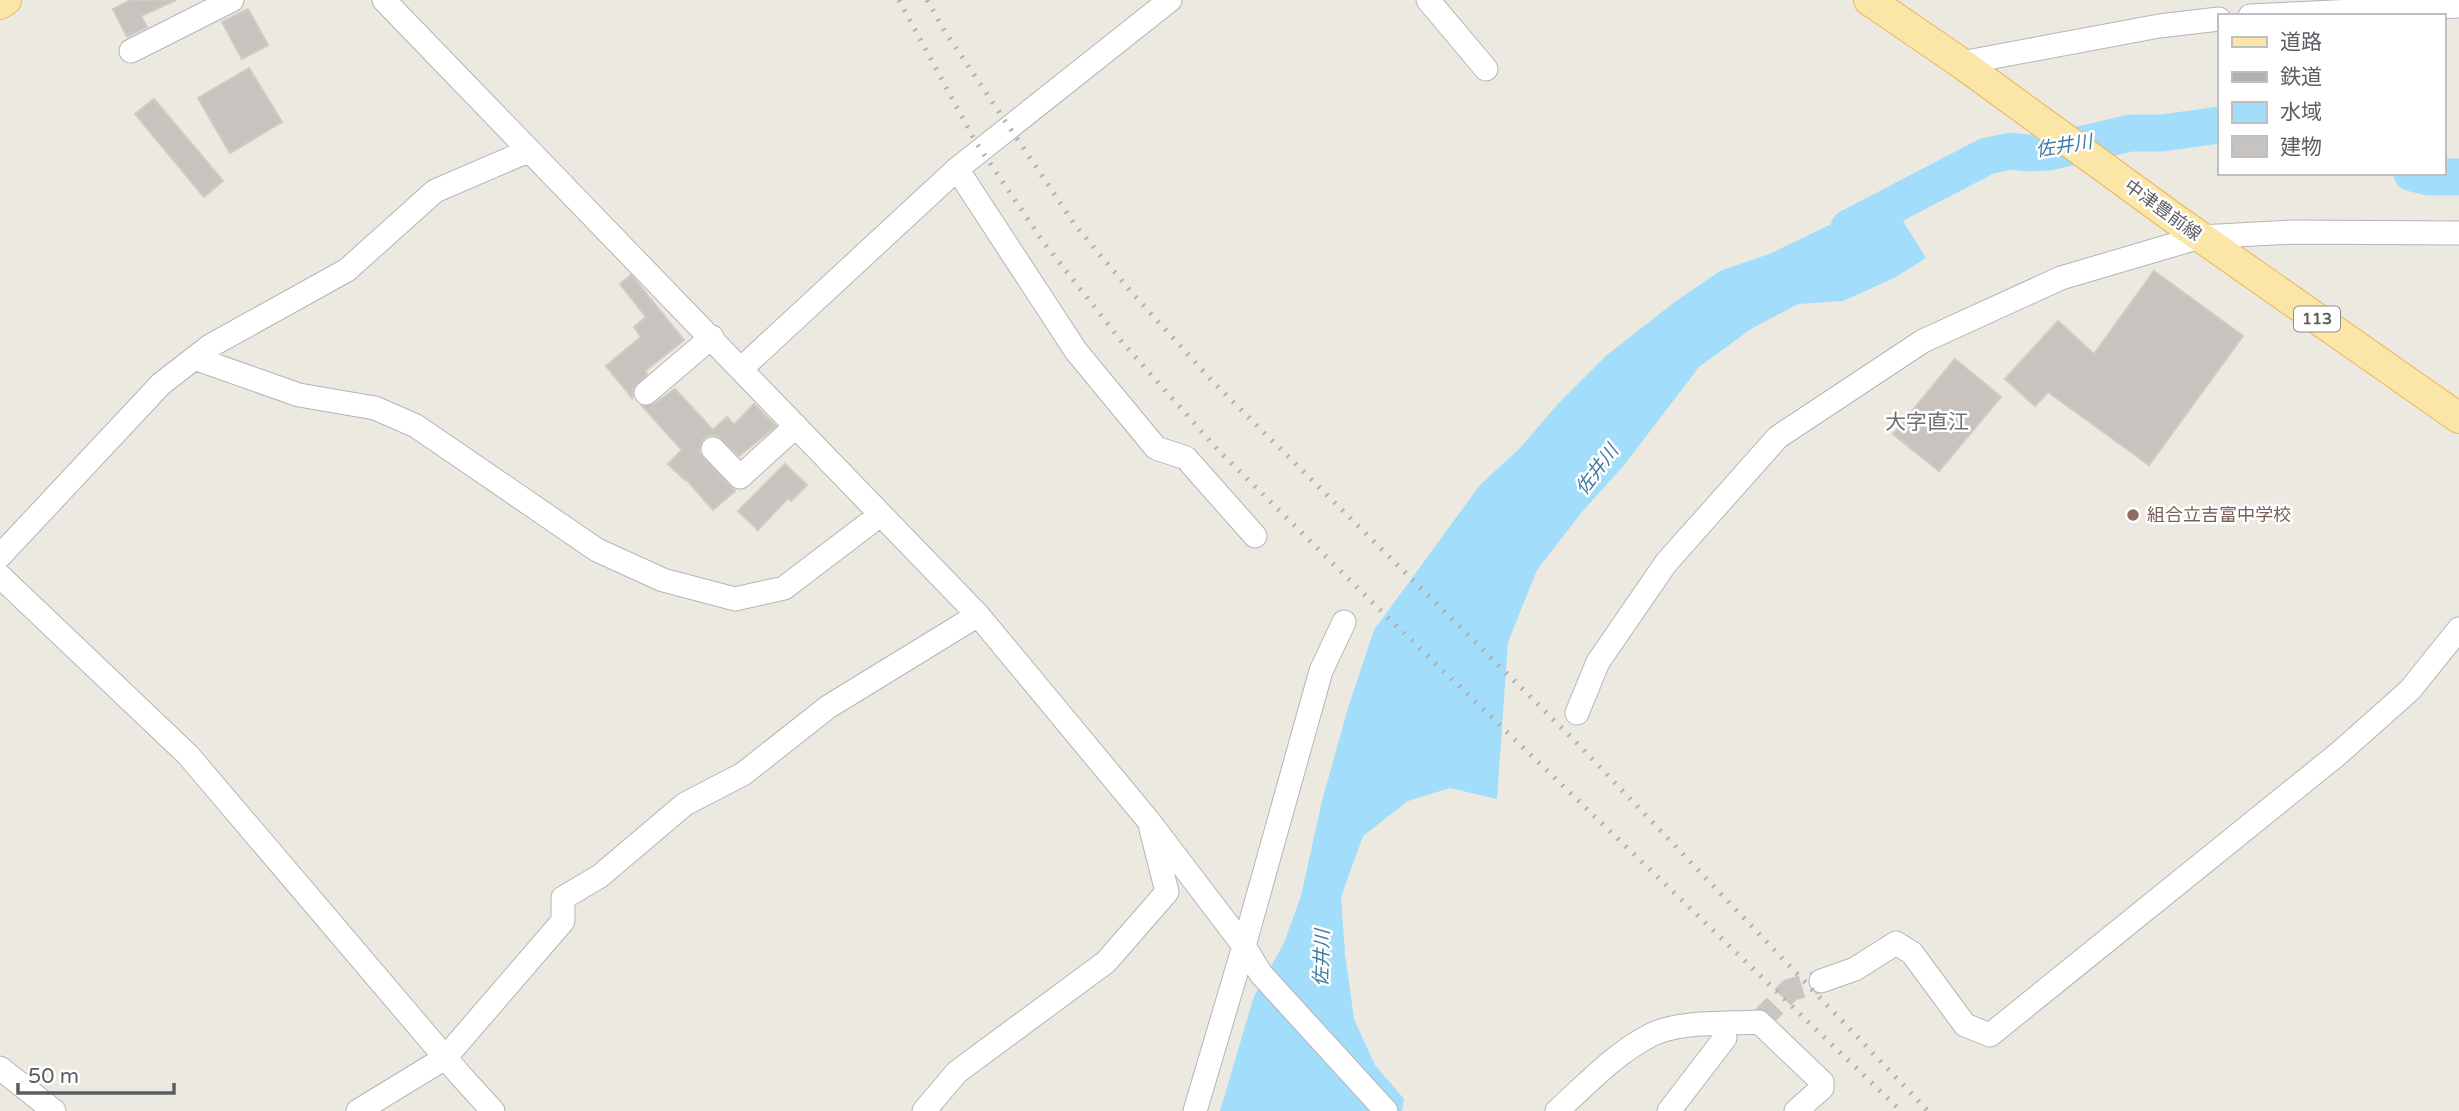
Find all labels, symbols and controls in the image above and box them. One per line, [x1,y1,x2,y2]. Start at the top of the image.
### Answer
legend [2218,14,2445,175]
text: 道路 [2280,30,2322,55]
text: 鉄道 [2280,65,2322,90]
text: 水域 [2280,100,2322,125]
water label: 佐井川 [2034,130,2096,161]
text: 建物 [2280,135,2322,160]
street label: 中津豊前線 [2120,175,2206,245]
road number: 113 [2294,306,2340,332]
district label: 大字直江 [1885,410,1969,435]
water label: 佐井川 [1571,439,1624,499]
place label: 組合立吉富中学校 [2147,504,2291,526]
marker: 組合立吉富中学校 [2125,507,2141,523]
water label: 佐井川 [1310,927,1334,987]
scale bar [18,1052,173,1096]
text: 50 m [28,1064,79,1089]

